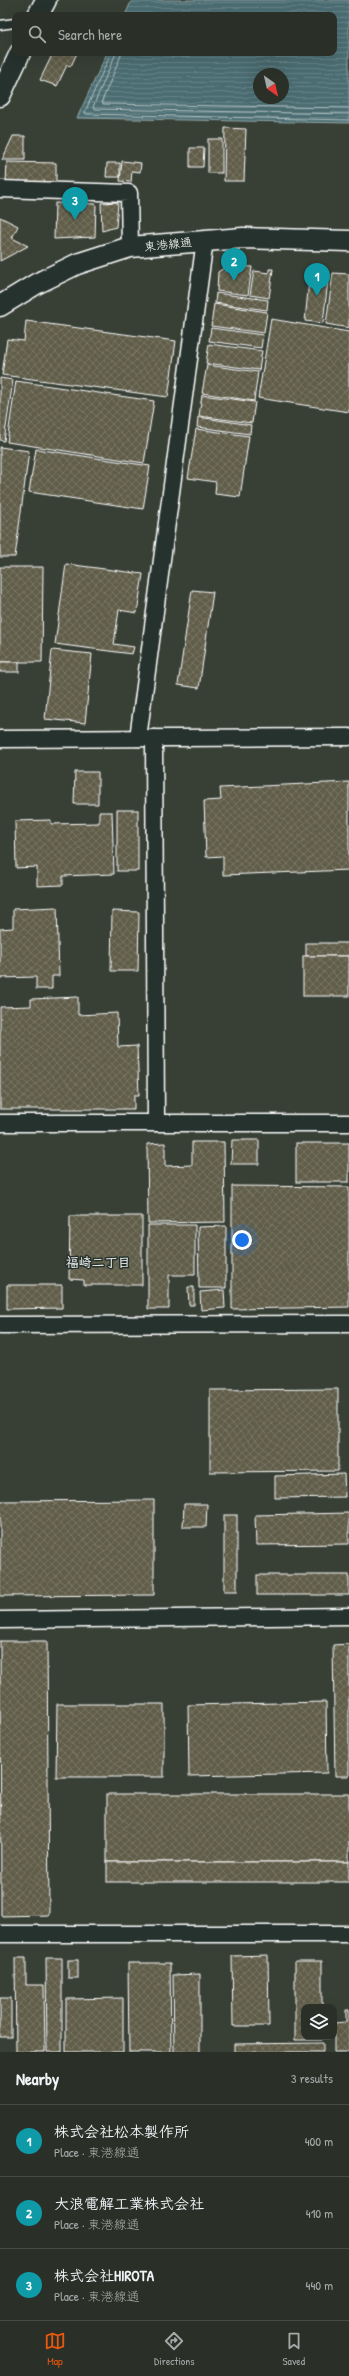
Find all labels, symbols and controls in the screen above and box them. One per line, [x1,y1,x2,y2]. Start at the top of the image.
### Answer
search box [12,12,337,56]
icon: search [26,23,48,45]
text: Search here [58,24,122,45]
north arrow [253,68,289,104]
pin: 3 [62,187,88,220]
street label: 東港線通 [143,233,193,255]
pin: 2 [221,248,247,281]
pin: 1 [304,263,330,296]
your location [232,1230,252,1250]
district label: 福崎二丁目 [65,1253,131,1271]
map controls [301,2004,337,2040]
button: layers [301,2004,337,2040]
text: Nearby [16,2067,59,2090]
text: 3 results [291,2069,333,2087]
text: 株式会社松本製作所 [54,2121,189,2142]
text: 1 [27,2132,31,2150]
text: 400 m [305,2132,333,2150]
text: Place · 東港線通 [54,2143,140,2161]
text: 大浪電解工業株式会社 [54,2193,204,2214]
text: 2 [26,2204,32,2222]
text: 410 m [306,2204,333,2222]
text: Place · 東港線通 [54,2215,140,2233]
text: 株式会社HIROTA [54,2265,154,2286]
text: 3 [26,2276,32,2294]
text: 440 m [306,2276,333,2294]
text: Place · 東港線通 [54,2287,140,2305]
tab: Map [44,2330,66,2368]
tab: Directions [154,2330,195,2368]
tab: Saved [283,2330,305,2368]

